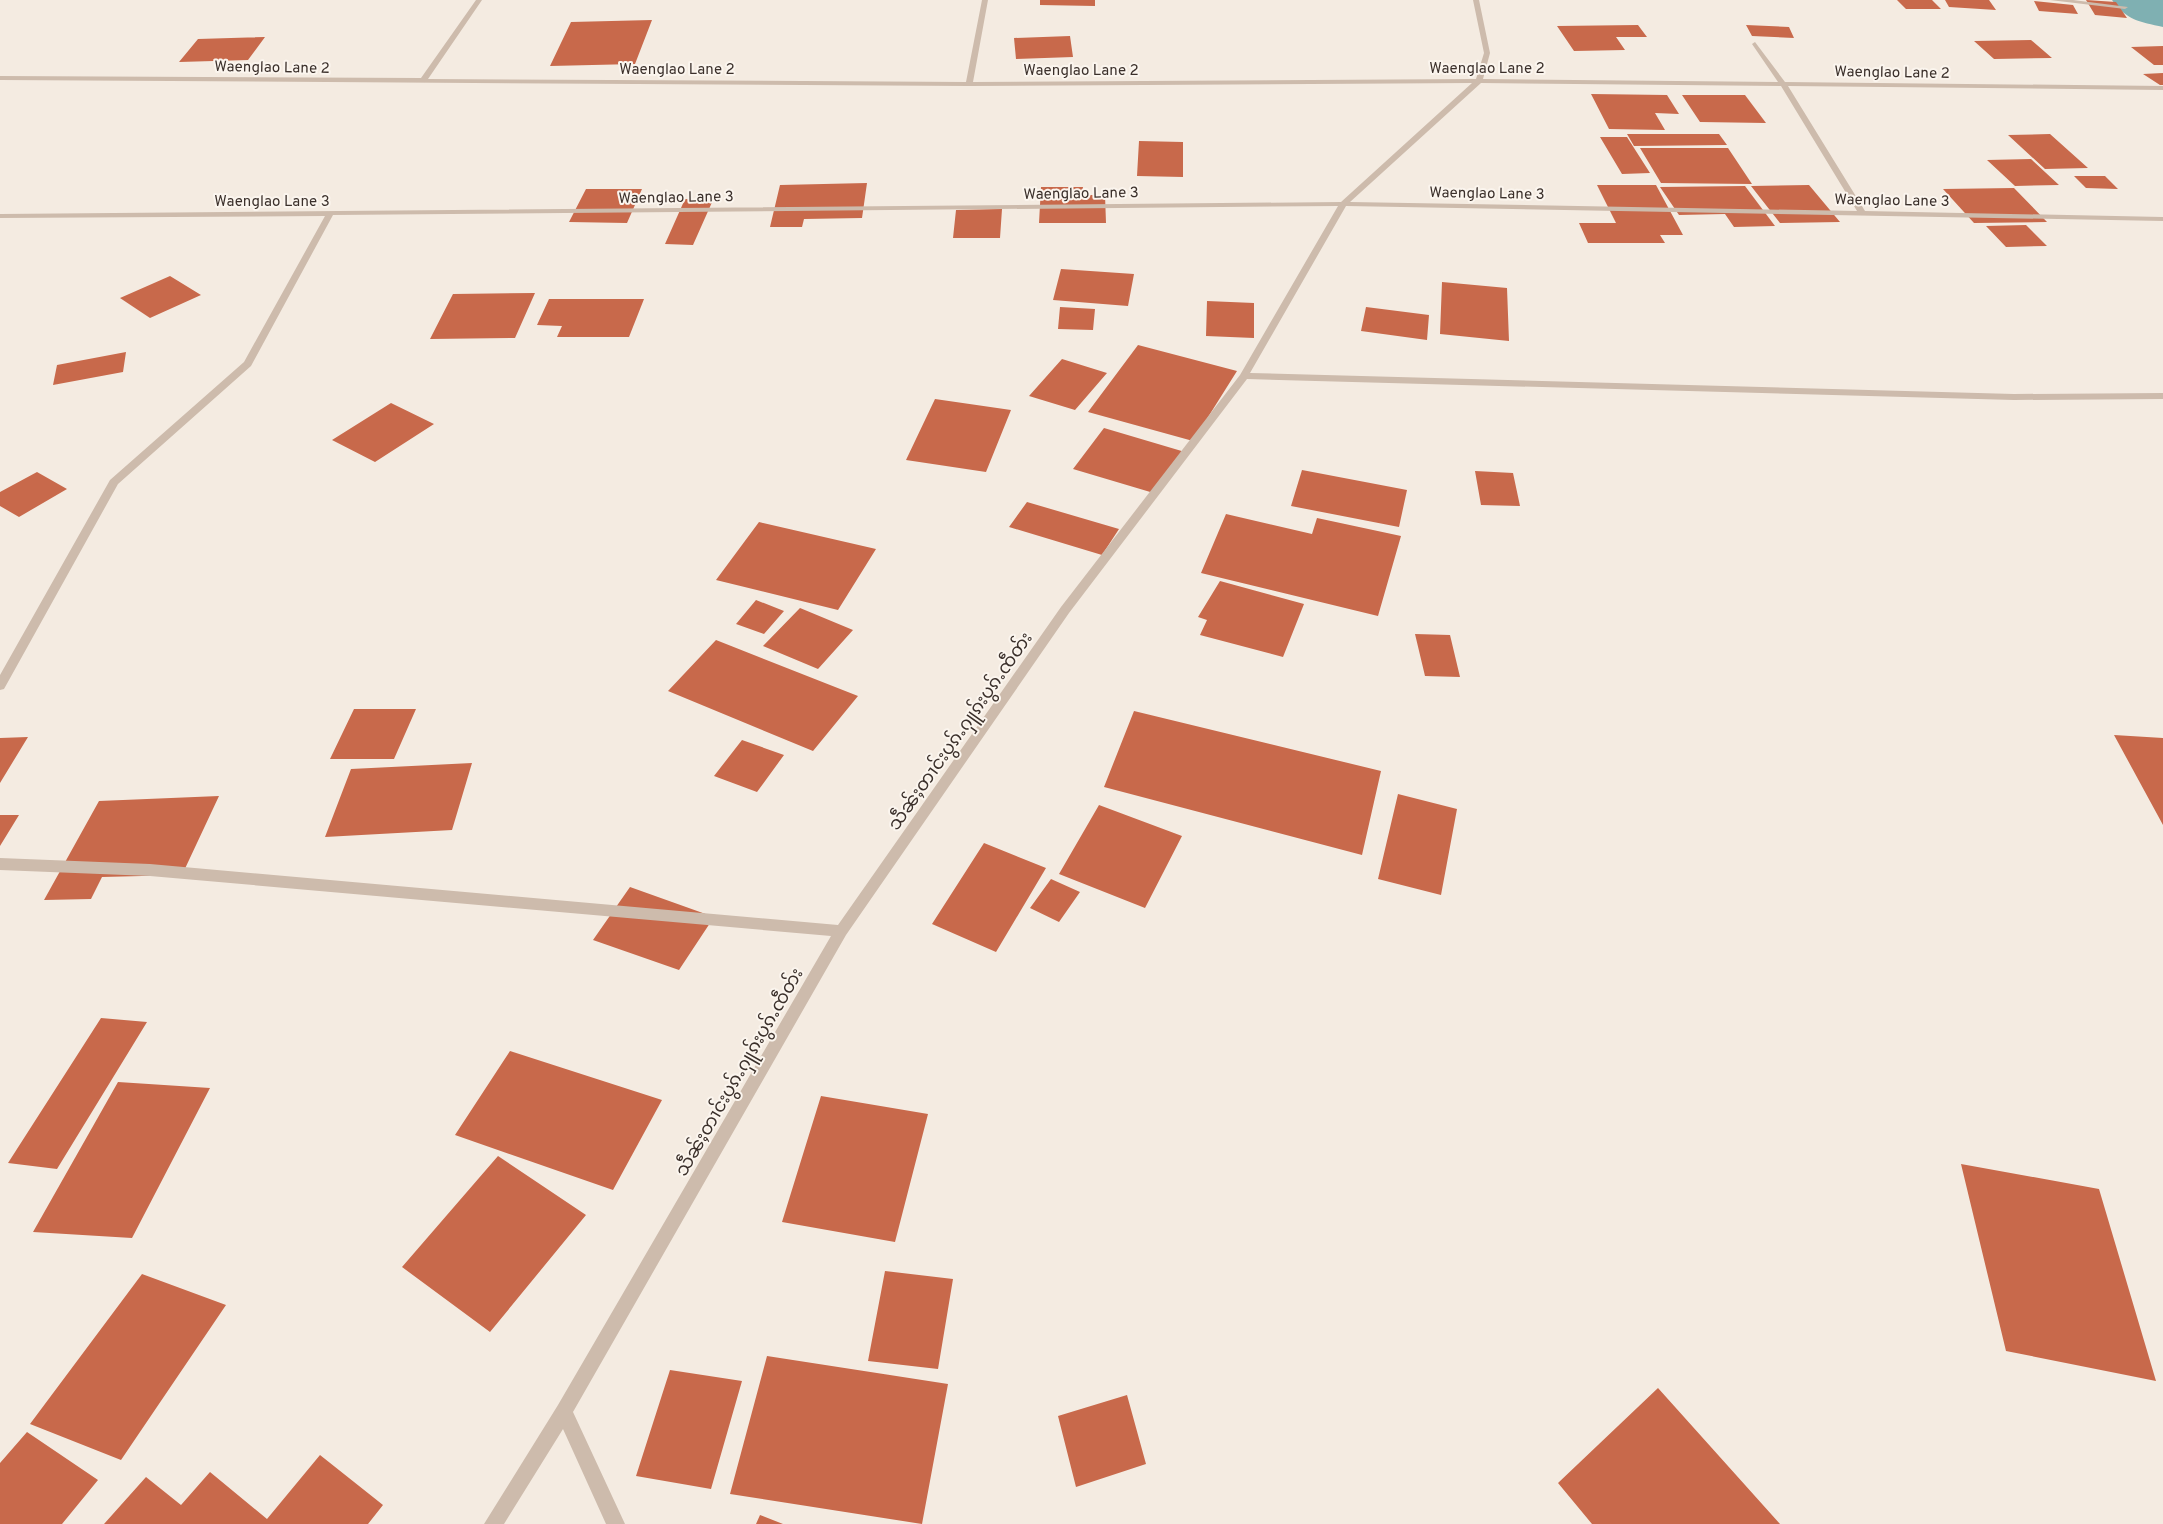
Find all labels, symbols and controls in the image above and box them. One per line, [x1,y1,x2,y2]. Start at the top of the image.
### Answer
street label: Waenglao Lane 2 [214,58,330,79]
street label: Waenglao Lane 2 [1429,60,1545,79]
street label: Waenglao Lane 2 [619,61,735,80]
street label: Waenglao Lane 2 [1023,62,1139,81]
street label: Waenglao Lane 2 [1834,63,1950,84]
street label: Waenglao Lane 3 [1023,184,1139,205]
street label: Waenglao Lane 3 [1429,184,1545,205]
street label: Waenglao Lane 3 [618,188,734,209]
street label: Waenglao Lane 3 [1834,191,1950,212]
street label: Waenglao Lane 3 [214,193,330,212]
street label: သဵၼ်ႈတၢင်းပွၵ်ႉႁူၵ်းပွၵ်ႉၸဵတ်း [881,626,1040,837]
street label: သဵၼ်ႈတၢင်းပွၵ်ႉႁူၵ်းပွၵ်ႉၸဵတ်း [668,962,811,1182]

